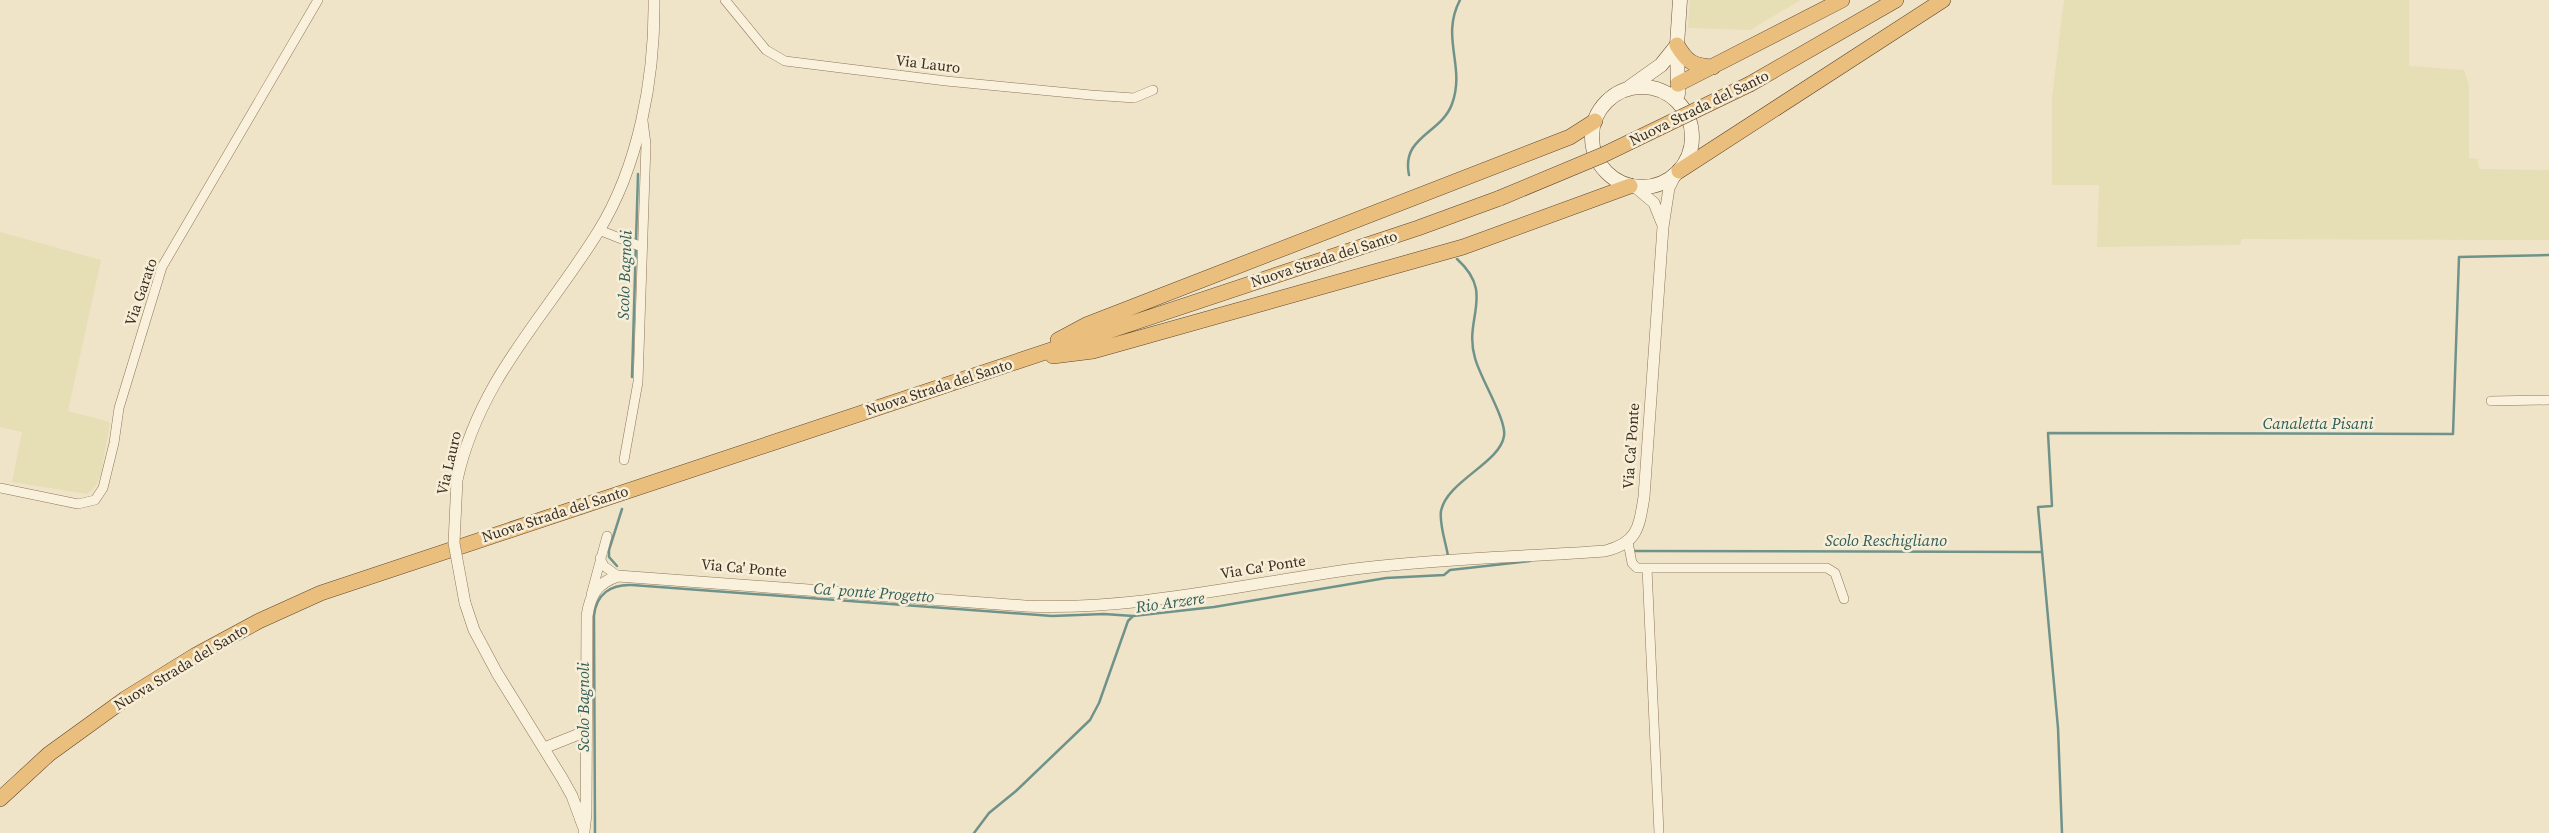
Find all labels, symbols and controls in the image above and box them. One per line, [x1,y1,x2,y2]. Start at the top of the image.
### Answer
street label: Via Lauro [895,49,962,78]
street label: Nuova Strada del Santo [1625,65,1772,151]
street label: Nuova Strada del Santo [1248,225,1400,292]
water label: Scolo Bagnoli [611,230,637,320]
street label: Via Garato [119,255,162,328]
street label: Nuova Strada del Santo [863,353,1015,420]
street label: Via Ca' Ponte [1617,402,1644,490]
water label: Canaletta Pisani [2263,412,2373,434]
street label: Via Lauro [431,429,466,497]
street label: Nuova Strada del Santo [479,480,631,547]
water label: Scolo Reschigliano [1825,529,1947,551]
street label: Via Ca' Ponte [1219,549,1307,584]
street label: Via Ca' Ponte [700,553,788,582]
water label: Ca' ponte Progetto [813,577,935,607]
water label: Rio Arzere [1133,586,1206,618]
street label: Nuova Strada del Santo [110,618,252,715]
water label: Scolo Bagnoli [572,662,594,752]

